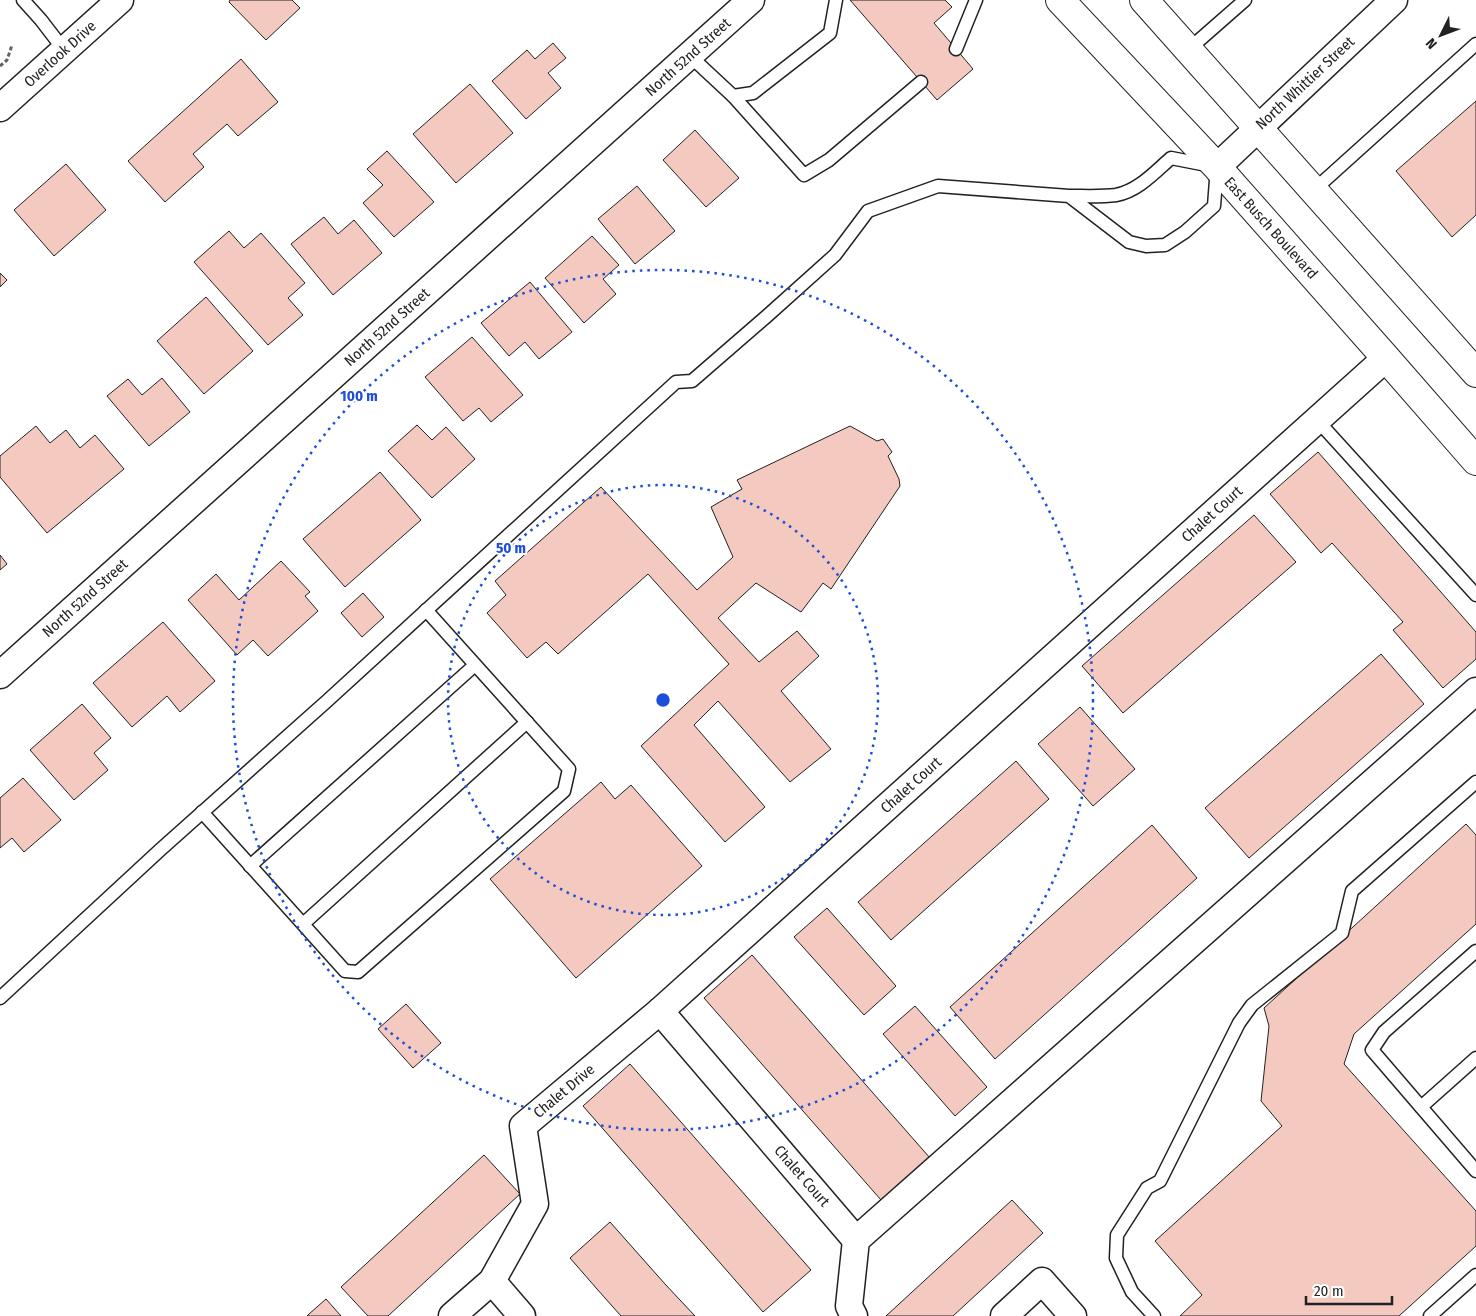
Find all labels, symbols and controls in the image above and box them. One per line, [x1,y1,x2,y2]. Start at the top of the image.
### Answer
north arrow [1416,10,1466,60]
street label: North 52nd Street [642,14,734,100]
street label: Overlook Drive [20,17,100,91]
street label: North Whittier Street [1252,33,1358,133]
text: N [1423,35,1441,52]
street label: East Busch Boulevard [1220,173,1322,283]
street label: North 52nd Street [341,284,433,370]
text: 100 m [340,387,378,405]
street label: Chalet Court [1178,482,1246,546]
text: 50 m [496,539,526,557]
street label: North 52nd Street [39,555,131,641]
centre of rings [654,691,672,709]
street label: Chalet Court [877,753,945,817]
street label: Chalet Drive [530,1060,598,1122]
street label: Chalet Court [770,1142,834,1210]
scale bar [1306,1274,1392,1306]
text: 20 m [1314,1282,1344,1300]

